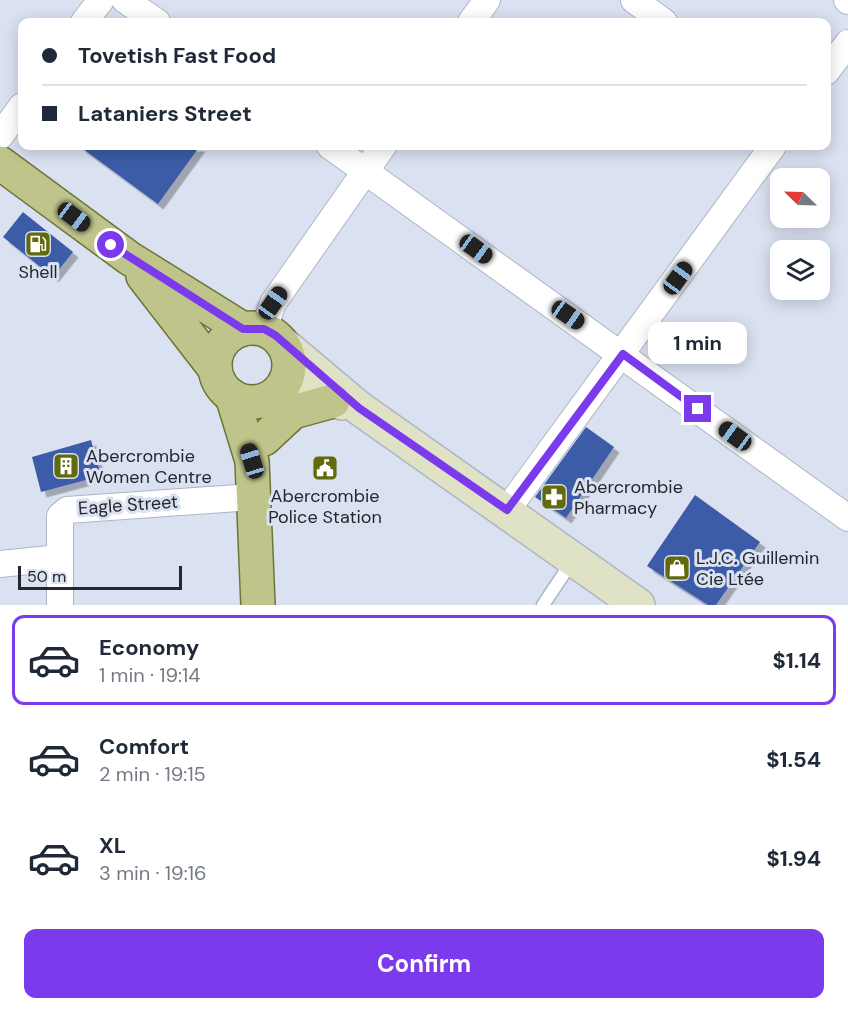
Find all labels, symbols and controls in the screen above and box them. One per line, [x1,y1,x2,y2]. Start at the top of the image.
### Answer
text: Tovetish Fast Food [78,41,276,70]
text: Lataniers Street [78,99,252,128]
north arrow [770,168,830,228]
map controls [770,168,830,300]
car [54,199,94,235]
fuel station icon: Shell [23,229,53,259]
route start [97,231,124,258]
car [456,231,496,267]
button: layers [770,240,830,300]
car [660,258,696,298]
place label: Shell [18,260,58,284]
car [255,283,291,323]
car [548,297,588,333]
callout: 1 min [648,322,748,364]
text: 1 min [673,330,722,356]
route end [684,395,711,422]
car [715,418,755,454]
car [238,441,266,481]
place label: Abercrombie Women Centre [86,444,212,489]
building icon: Abercrombie Women Centre [51,451,81,481]
public building icon: Abercrombie Police Station [310,453,340,483]
place label: Abercrombie Pharmacy [574,475,683,520]
pharmacy icon: Abercrombie Pharmacy [539,482,569,512]
place label: Abercrombie Police Station [268,484,382,529]
street label: Eagle Street [77,490,179,520]
place label: L.J.C. Guillemin Cie Ltée [696,546,819,591]
shop icon: L.J.C. Guillemin Cie Ltée [662,553,692,583]
scale bar [18,563,182,590]
text: 50 m [27,566,66,587]
icon: car [27,633,81,687]
text: Economy [99,633,199,662]
text: $1.14 [773,646,821,675]
text: 1 min · 19:14 [99,662,200,688]
icon: car [27,732,81,786]
text: Comfort [99,732,189,761]
text: $1.54 [766,745,821,774]
text: 2 min · 19:15 [99,761,206,787]
icon: car [27,831,81,885]
text: XL [99,831,126,860]
text: $1.94 [767,844,821,873]
text: 3 min · 19:16 [99,860,206,886]
button: Confirm [24,929,824,998]

